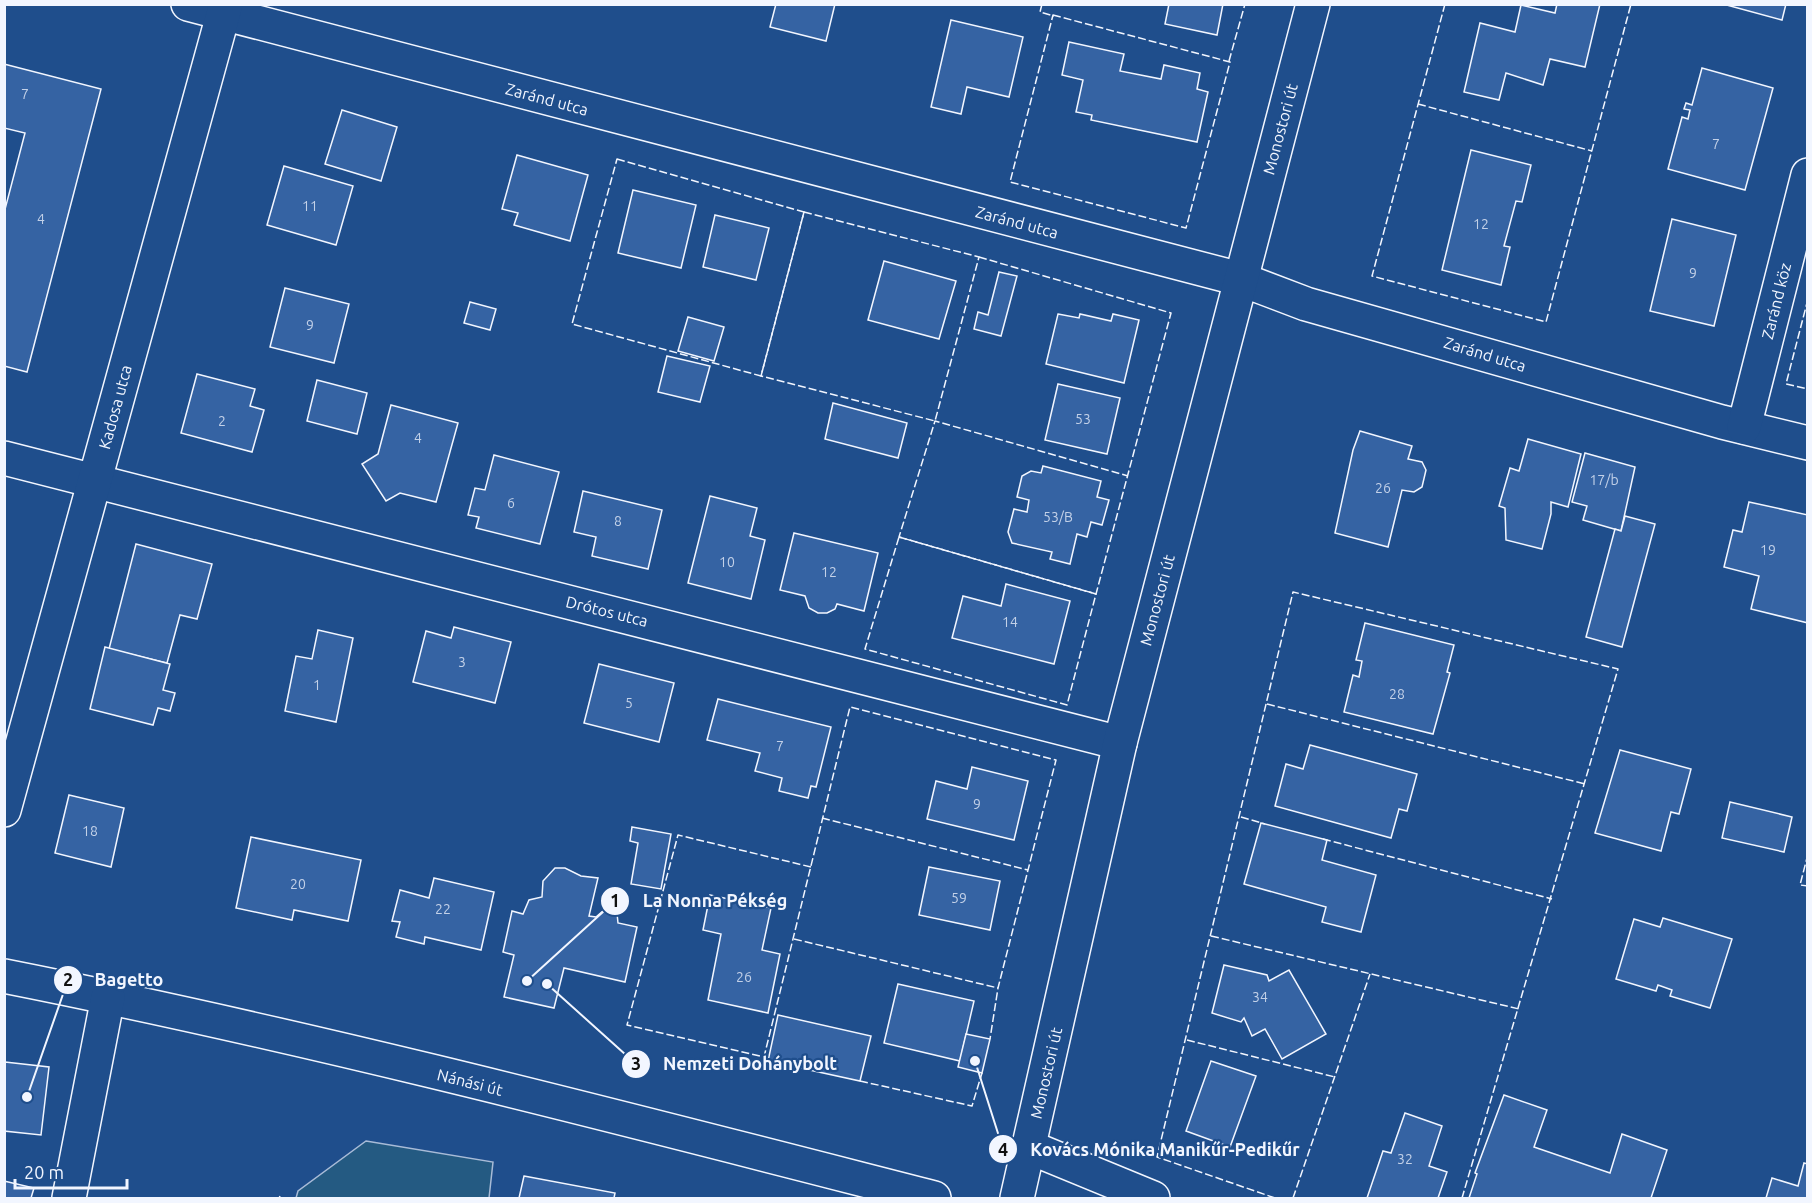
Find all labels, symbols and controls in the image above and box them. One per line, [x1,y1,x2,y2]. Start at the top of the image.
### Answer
street label: Zaránd utca [504,79,590,119]
street label: Monostori út [1259,81,1301,176]
house number: 7 [21,86,29,102]
house number: 7 [1712,136,1720,152]
house number: 11 [302,198,318,214]
street label: Zaránd utca [974,202,1060,242]
house number: 4 [37,211,45,227]
house number: 12 [1473,216,1489,232]
street label: Zaránd köz [1758,261,1794,341]
house number: 9 [1689,265,1697,281]
house number: 9 [306,317,314,333]
street label: Zaránd utca [1442,333,1528,375]
street label: Kadosa utca [95,363,135,451]
house number: 53 [1075,411,1091,427]
house number: 2 [218,413,226,429]
house number: 4 [414,430,422,446]
house number: 17/b [1589,472,1619,488]
house number: 26 [1375,480,1391,496]
house number: 6 [507,495,515,511]
house number: 53/B [1043,509,1073,525]
house number: 8 [614,513,622,529]
house number: 19 [1760,542,1776,558]
street label: Monostori út [1136,552,1178,647]
house number: 10 [719,554,735,570]
house number: 12 [821,564,837,580]
street label: Drótos utca [564,592,650,630]
house number: 14 [1002,614,1018,630]
house number: 3 [458,654,466,670]
house number: 1 [313,677,321,693]
house number: 28 [1389,686,1405,702]
house number: 5 [625,695,633,711]
house number: 7 [776,738,784,754]
house number: 9 [973,796,981,812]
house number: 18 [82,823,98,839]
house number: 20 [290,876,306,892]
callout: La Nonna Pékség [600,883,799,919]
text: 1 [610,890,620,910]
text: La Nonna Pékség [643,890,787,910]
house number: 59 [951,890,967,906]
house number: 22 [435,901,451,917]
callout: Bagetto [53,962,175,998]
text: 2 [63,969,73,989]
text: Bagetto [95,969,163,989]
house number: 26 [736,969,752,985]
house number: 34 [1252,989,1268,1005]
street label: Monostori út [1027,1025,1065,1121]
callout: Nemzeti Dohánybolt [621,1046,849,1082]
text: 3 [631,1053,641,1073]
text: Nemzeti Dohánybolt [663,1053,837,1073]
street label: Nánási út [435,1065,505,1099]
callout: Kovács Mónika Manikűr-Pedikűr [988,1131,1312,1167]
text: 4 [998,1139,1008,1159]
text: Kovács Mónika Manikűr-Pedikűr [1030,1139,1300,1159]
house number: 32 [1397,1151,1413,1167]
scale bar [15,1152,128,1190]
text: 20 m [24,1162,64,1182]

